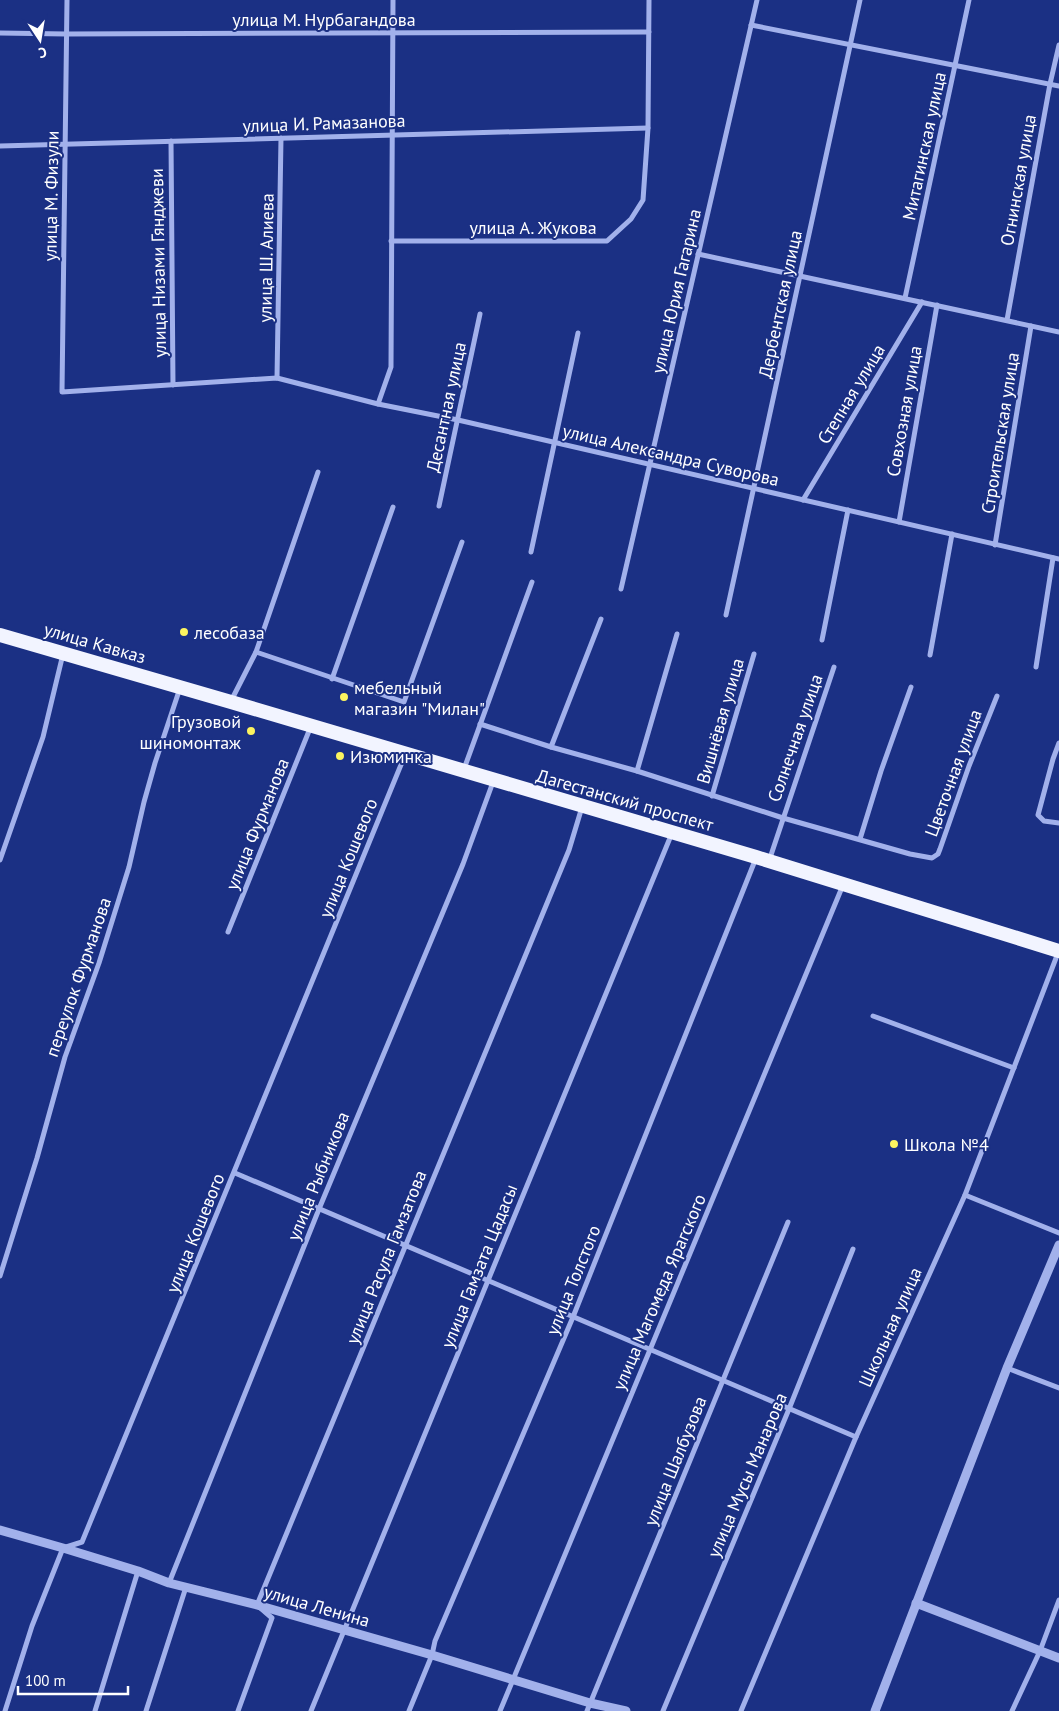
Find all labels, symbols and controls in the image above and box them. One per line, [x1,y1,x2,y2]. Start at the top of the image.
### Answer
street label: улица М. Нурбагандова [232,8,416,31]
north arrow [15,15,65,65]
text: С [37,43,48,62]
street label: Митагинская улица [897,70,951,222]
street label: улица И. Рамазанова [242,109,406,137]
street label: Огнинская улица [995,112,1041,248]
street label: улица М. Физули [38,130,64,262]
street label: улица Низами Гянджеви [145,168,171,358]
street label: улица Ш. Алиева [253,193,279,323]
street label: улица Юрия Гагарина [646,206,706,376]
street label: улица А. Жукова [469,216,597,239]
street label: Дербентская улица [753,228,807,380]
street label: Десантная улица [421,340,471,474]
street label: Степная улица [812,340,890,448]
street label: Совхозная улица [881,344,927,478]
street label: Строительская улица [976,351,1024,515]
street label: улица Александра Суворова [560,419,782,491]
street label: улица Кавказ [41,617,149,669]
place label: лесобаза [193,621,265,644]
marker: лесобаза [178,626,190,638]
street label: Вишнёвая улица [691,656,749,786]
street label: Солнечная улица [762,671,828,805]
place label: мебельный магазин "Милан" [354,676,485,720]
marker: мебельный магазин "Милан" [338,691,350,703]
street label: Цветочная улица [919,706,987,840]
place label: Грузовой шиномонтаж [140,710,241,754]
marker: Грузовой шиномонтаж [245,725,257,737]
place label: Изюминка [350,745,432,768]
marker: Изюминка [334,750,346,762]
street label: улица Фурманова [220,755,294,893]
street label: Дагестанский проспект [534,764,717,836]
street label: улица Кошевого [314,795,382,921]
street label: переулок Фурманова [40,894,116,1060]
street label: улица Рыбникова [282,1108,354,1244]
place label: Школа №4 [904,1133,989,1156]
marker: Школа №4 [888,1138,900,1150]
street label: улица Расула Гамзатова [341,1167,431,1347]
street label: улица Кошевого [161,1170,229,1296]
street label: улица Гамзата Цадасы [436,1181,522,1351]
street label: улица Магомеда Ярагского [607,1190,711,1394]
street label: улица Толстого [540,1222,606,1338]
street label: Школьная улица [853,1263,927,1391]
street label: улица Мусы Манарова [702,1389,792,1561]
street label: улица Шалбузова [639,1393,711,1529]
street label: улица Ленина [261,1580,373,1632]
scale bar [18,1664,128,1696]
text: 100 m [25,1671,66,1690]

